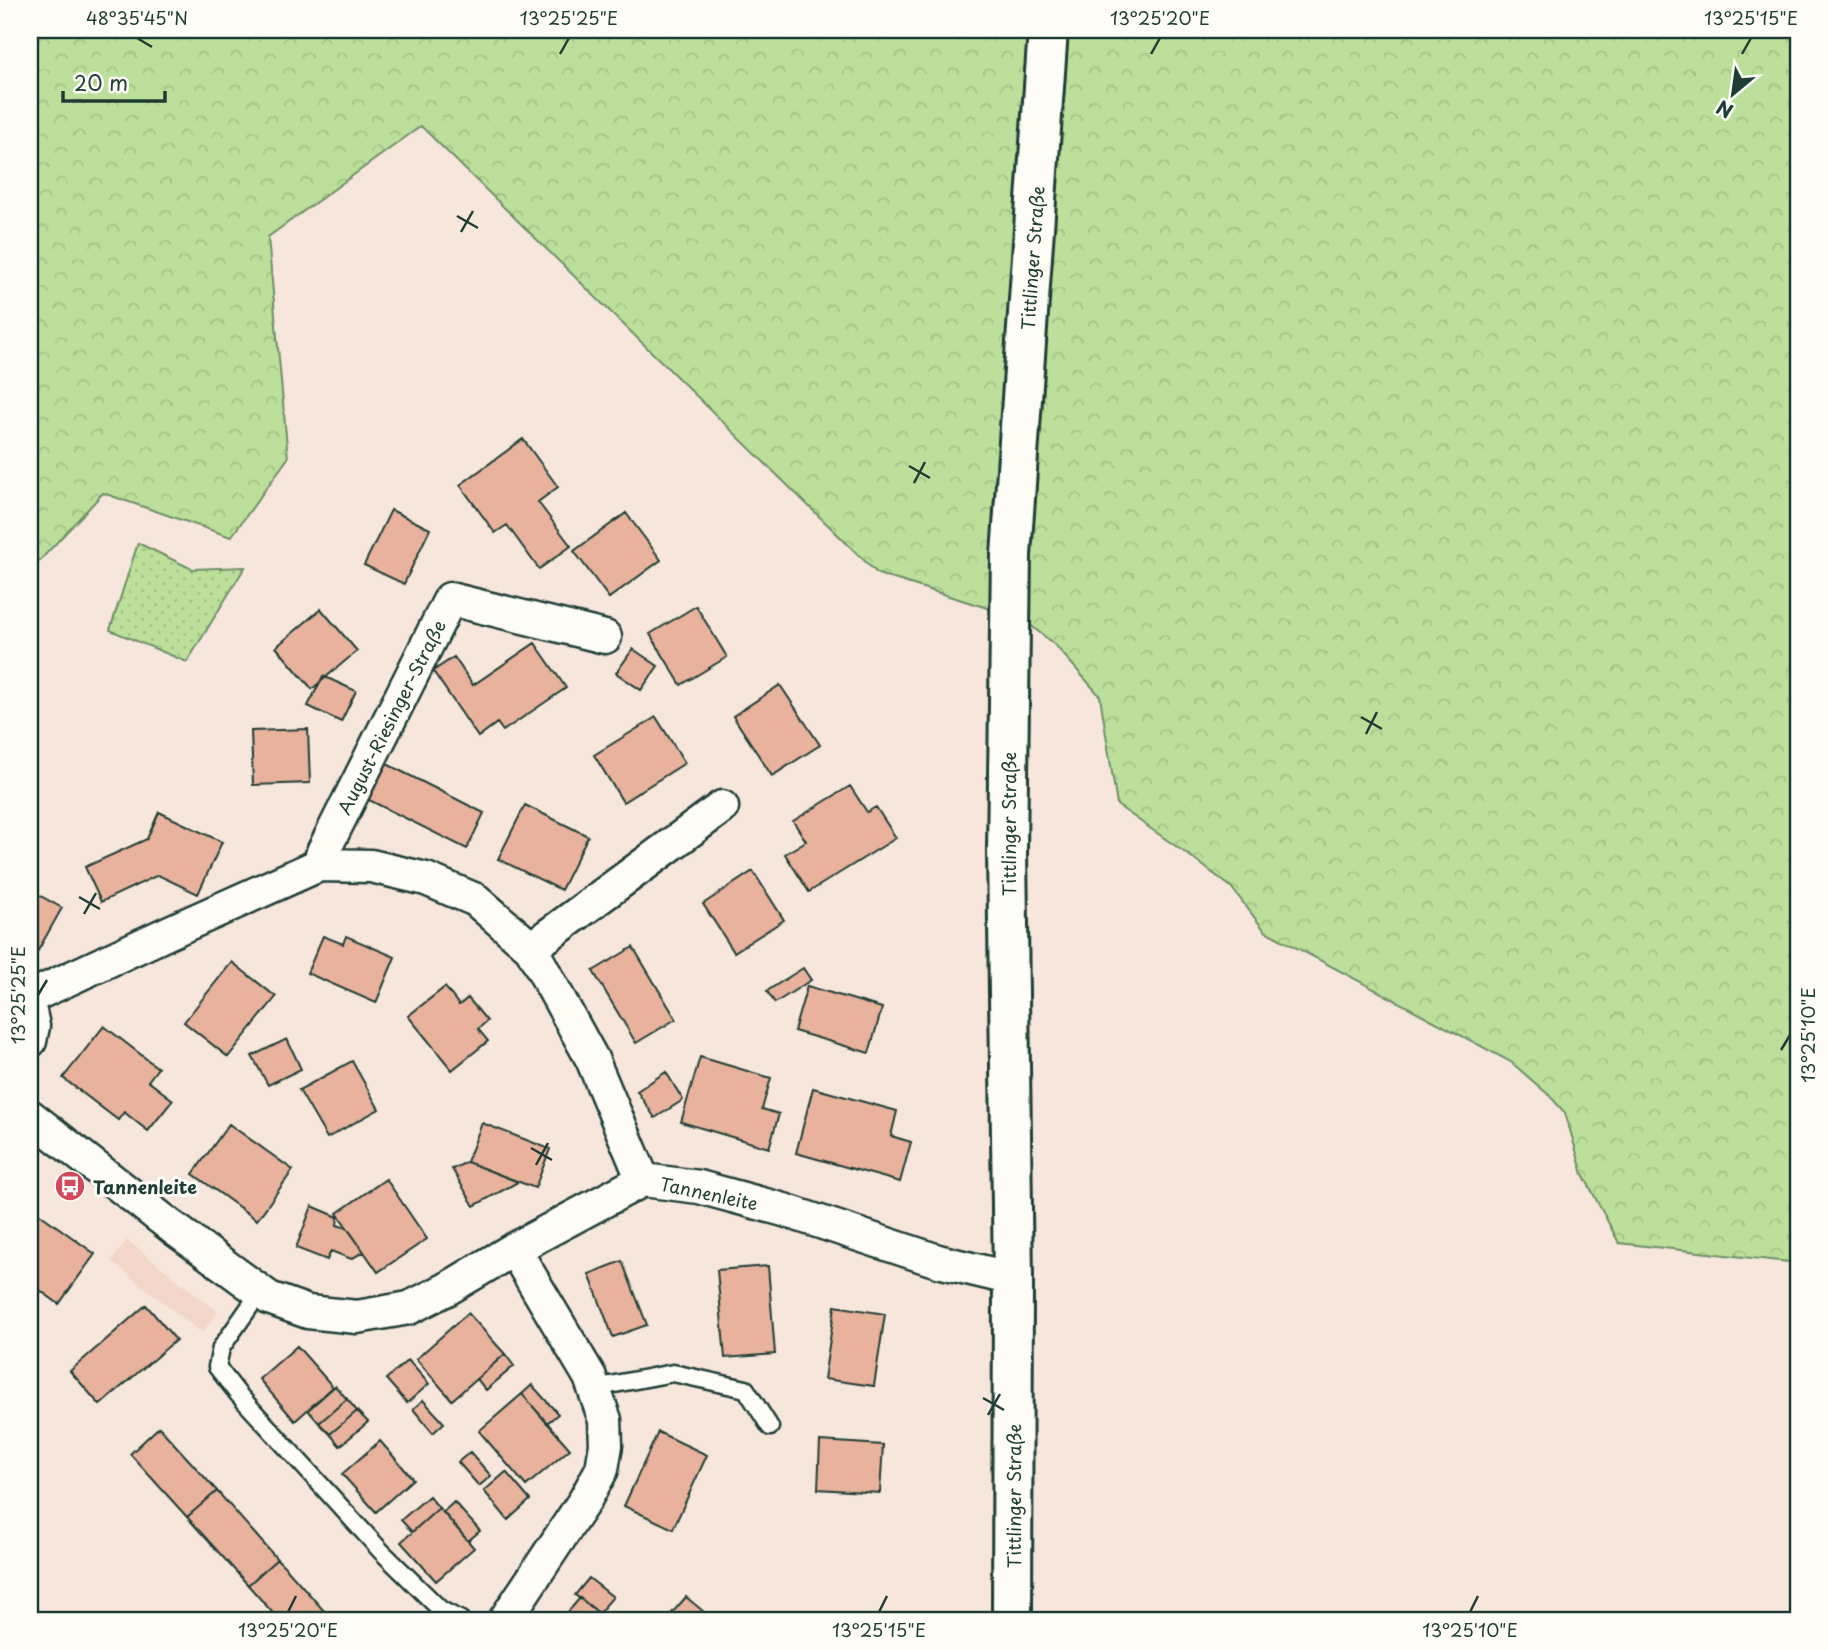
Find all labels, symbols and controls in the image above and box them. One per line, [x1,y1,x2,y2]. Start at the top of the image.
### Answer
text: 48°35'45"N [86,4,188,31]
text: 13°25'25"E [520,4,618,31]
text: 13°25'20"E [1110,4,1210,31]
text: 13°25'15"E [1704,4,1798,31]
scale bar [63,60,164,104]
north arrow [1699,60,1769,130]
text: 20 m [74,66,128,98]
text: N [1711,94,1738,126]
street label: Tittlinger Straße [1014,185,1051,331]
street label: August-Riesinger-Straße [330,615,452,819]
street label: Tittlinger Straße [995,752,1022,896]
text: 13°25'25"E [4,946,31,1044]
text: 13°25'10"E [1794,987,1821,1083]
bus stop icon: Tannenleite [53,1169,87,1203]
street label: Tannenleite [658,1169,760,1217]
place label: Tannenleite [93,1173,197,1200]
street label: Tittlinger Straße [1000,1424,1027,1568]
text: 13°25'20"E [238,1616,338,1643]
text: 13°25'15"E [832,1616,926,1643]
text: 13°25'10"E [1422,1616,1518,1643]

